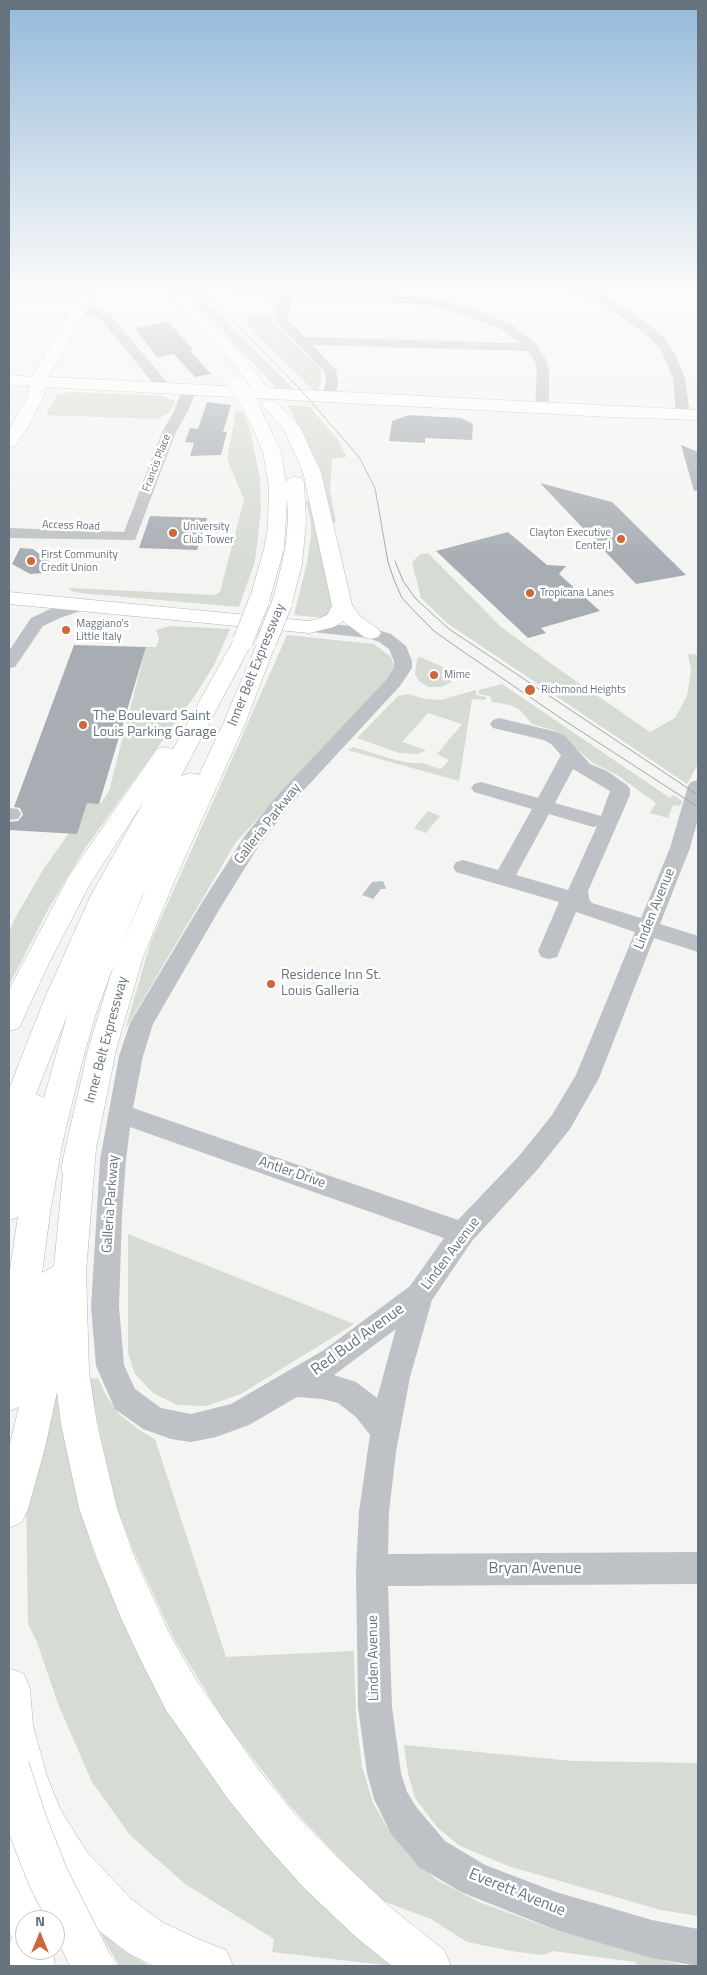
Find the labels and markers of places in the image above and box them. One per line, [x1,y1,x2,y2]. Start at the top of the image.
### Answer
place label: University Club Tower [183,520,234,546]
place label: Clayton Executive Center I [530,526,611,552]
marker: University Club Tower [167,527,179,539]
marker: Clayton Executive Center I [615,533,627,545]
place label: First Community Credit Union [41,548,118,574]
marker: First Community Credit Union [25,555,37,567]
place label: Tropicana Lanes [540,586,614,600]
marker: Tropicana Lanes [524,587,536,599]
place label: Maggiano's Little Italy [76,617,129,643]
marker: Maggiano's Little Italy [60,624,72,636]
place label: Mime [444,668,470,682]
marker: Mime [428,669,440,681]
marker: Richmond Heights [523,683,537,697]
place label: Richmond Heights [541,683,626,697]
place label: The Boulevard Saint Louis Parking Garage [93,709,217,742]
marker: The Boulevard Saint Louis Parking Garage [77,719,89,731]
place label: Residence Inn St. Louis Galleria [281,968,381,1000]
marker: Residence Inn St. Louis Galleria [265,978,277,990]

